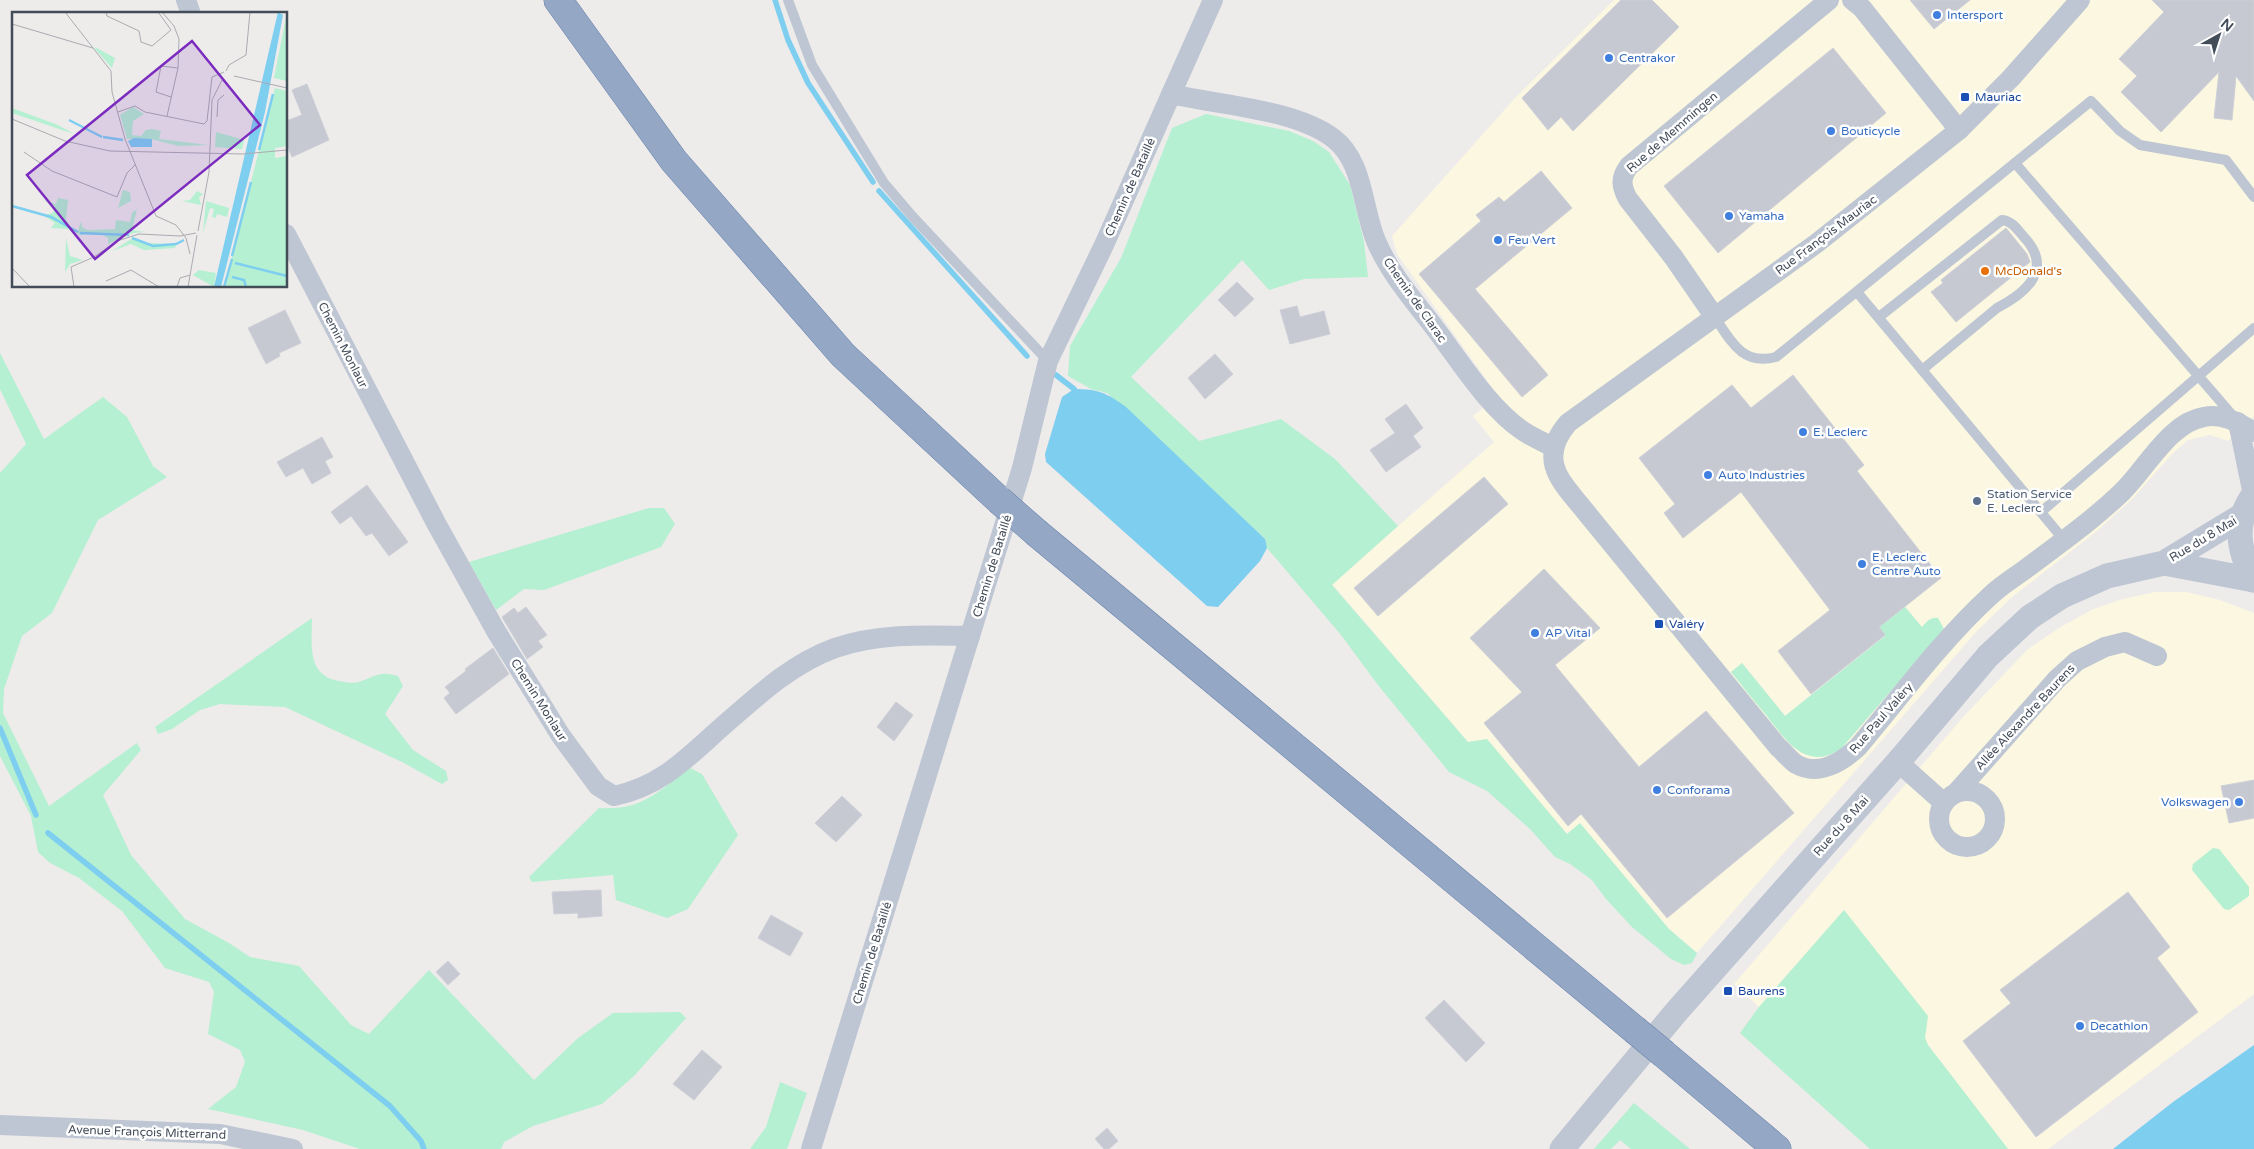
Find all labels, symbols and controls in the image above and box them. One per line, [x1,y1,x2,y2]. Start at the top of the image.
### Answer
place label: Intersport [1947,8,2004,22]
marker: Intersport [1931,9,1943,21]
north arrow [2194,10,2244,60]
inset map [12,12,288,288]
text: N [2217,15,2237,35]
place label: Centrakor [1619,51,1676,65]
marker: Centrakor [1603,52,1615,64]
street label: Rue de Memmingen [1624,89,1720,175]
place label: Mauriac [1975,90,2021,104]
marker: Mauriac [1959,91,1971,103]
place label: Bouticycle [1841,124,1901,138]
marker: Bouticycle [1825,125,1837,137]
street label: Chemin de Bataillé [1102,135,1158,238]
street label: Rue François Mauriac [1773,192,1879,278]
place label: Yamaha [1739,209,1784,223]
marker: Yamaha [1723,210,1735,222]
place label: Feu Vert [1508,233,1556,247]
marker: Feu Vert [1492,234,1504,246]
street label: Chemin de Clarac [1381,255,1449,345]
place label: McDonald's [1995,264,2062,278]
marker: McDonald's [1979,265,1991,277]
street label: Chemin Monlaur [315,300,371,391]
place label: E. Leclerc [1813,425,1868,439]
marker: E. Leclerc [1797,426,1809,438]
place label: Auto Industries [1718,468,1805,482]
marker: Auto Industries [1702,469,1714,481]
place label: Station Service E. Leclerc [1987,487,2072,515]
marker: Station Service E. Leclerc [1971,495,1983,507]
street label: Chemin de Bataillé [970,513,1014,619]
street label: Rue du 8 Mai [2167,513,2239,565]
place label: E. Leclerc Centre Auto [1872,550,1941,578]
marker: E. Leclerc Centre Auto [1856,558,1868,570]
place label: Valéry [1669,617,1705,631]
marker: Valéry [1653,618,1665,630]
place label: AP Vital [1545,626,1591,640]
marker: AP Vital [1529,627,1541,639]
street label: Chemin Monlaur [508,656,570,744]
street label: Allée Alexandre Baurens [1972,661,2078,773]
street label: Rue Paul Valéry [1847,679,1916,756]
place label: Conforama [1667,783,1730,797]
marker: Conforama [1651,784,1663,796]
street label: Rue du 8 Mai [1810,793,1872,859]
place label: Volkswagen [2161,795,2229,809]
marker: Volkswagen [2233,796,2245,808]
street label: Chemin de Bataillé [850,900,894,1006]
place label: Baurens [1738,984,1785,998]
marker: Baurens [1722,985,1734,997]
place label: Decathlon [2090,1019,2148,1033]
marker: Decathlon [2074,1020,2086,1032]
street label: Avenue François Mitterrand [68,1122,226,1142]

